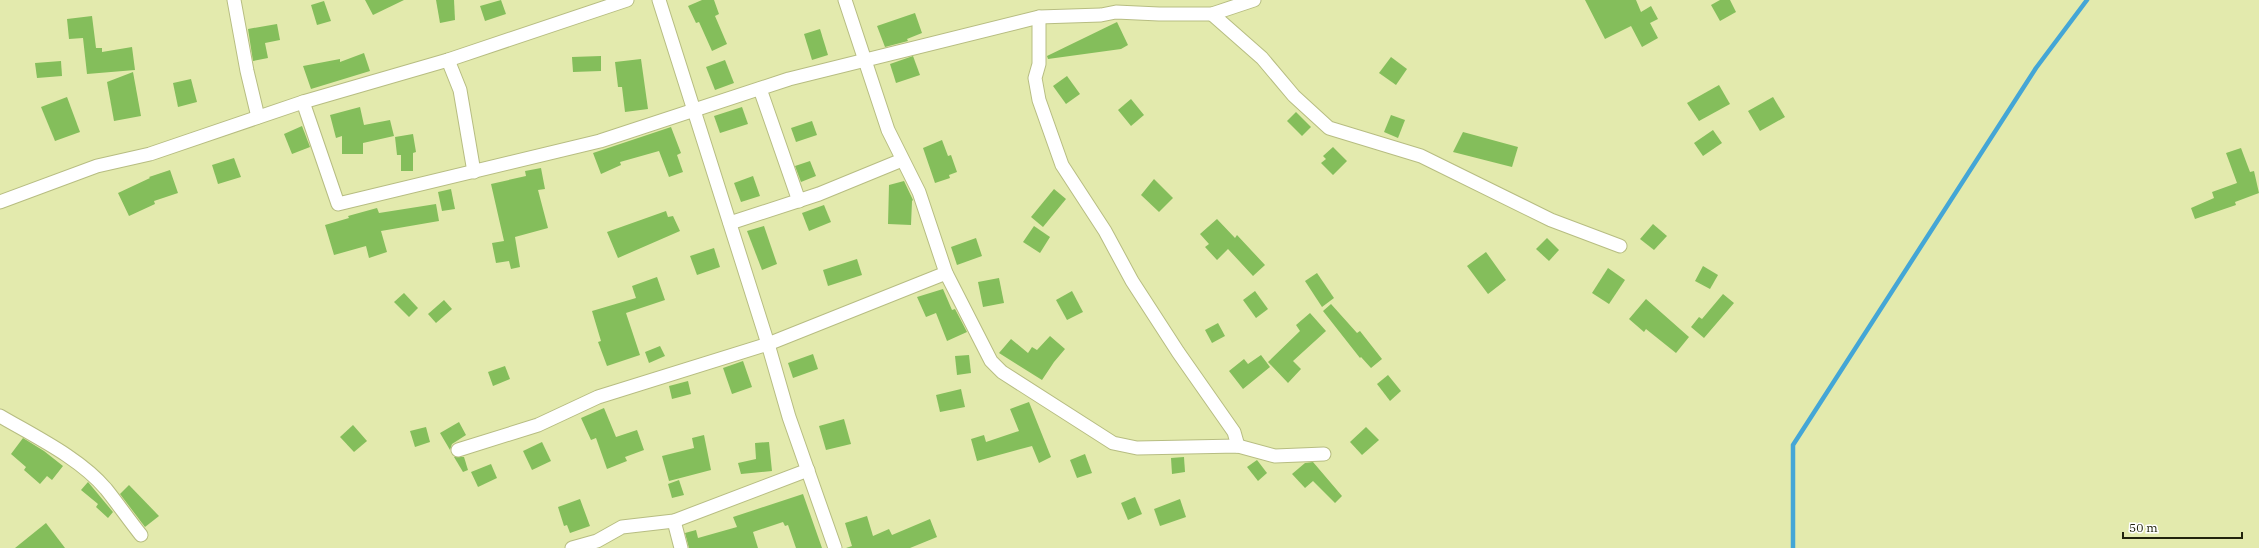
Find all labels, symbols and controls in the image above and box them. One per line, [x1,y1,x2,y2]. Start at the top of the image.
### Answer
scale bar [2123,514,2242,540]
text: 50 m [2129,520,2158,535]

